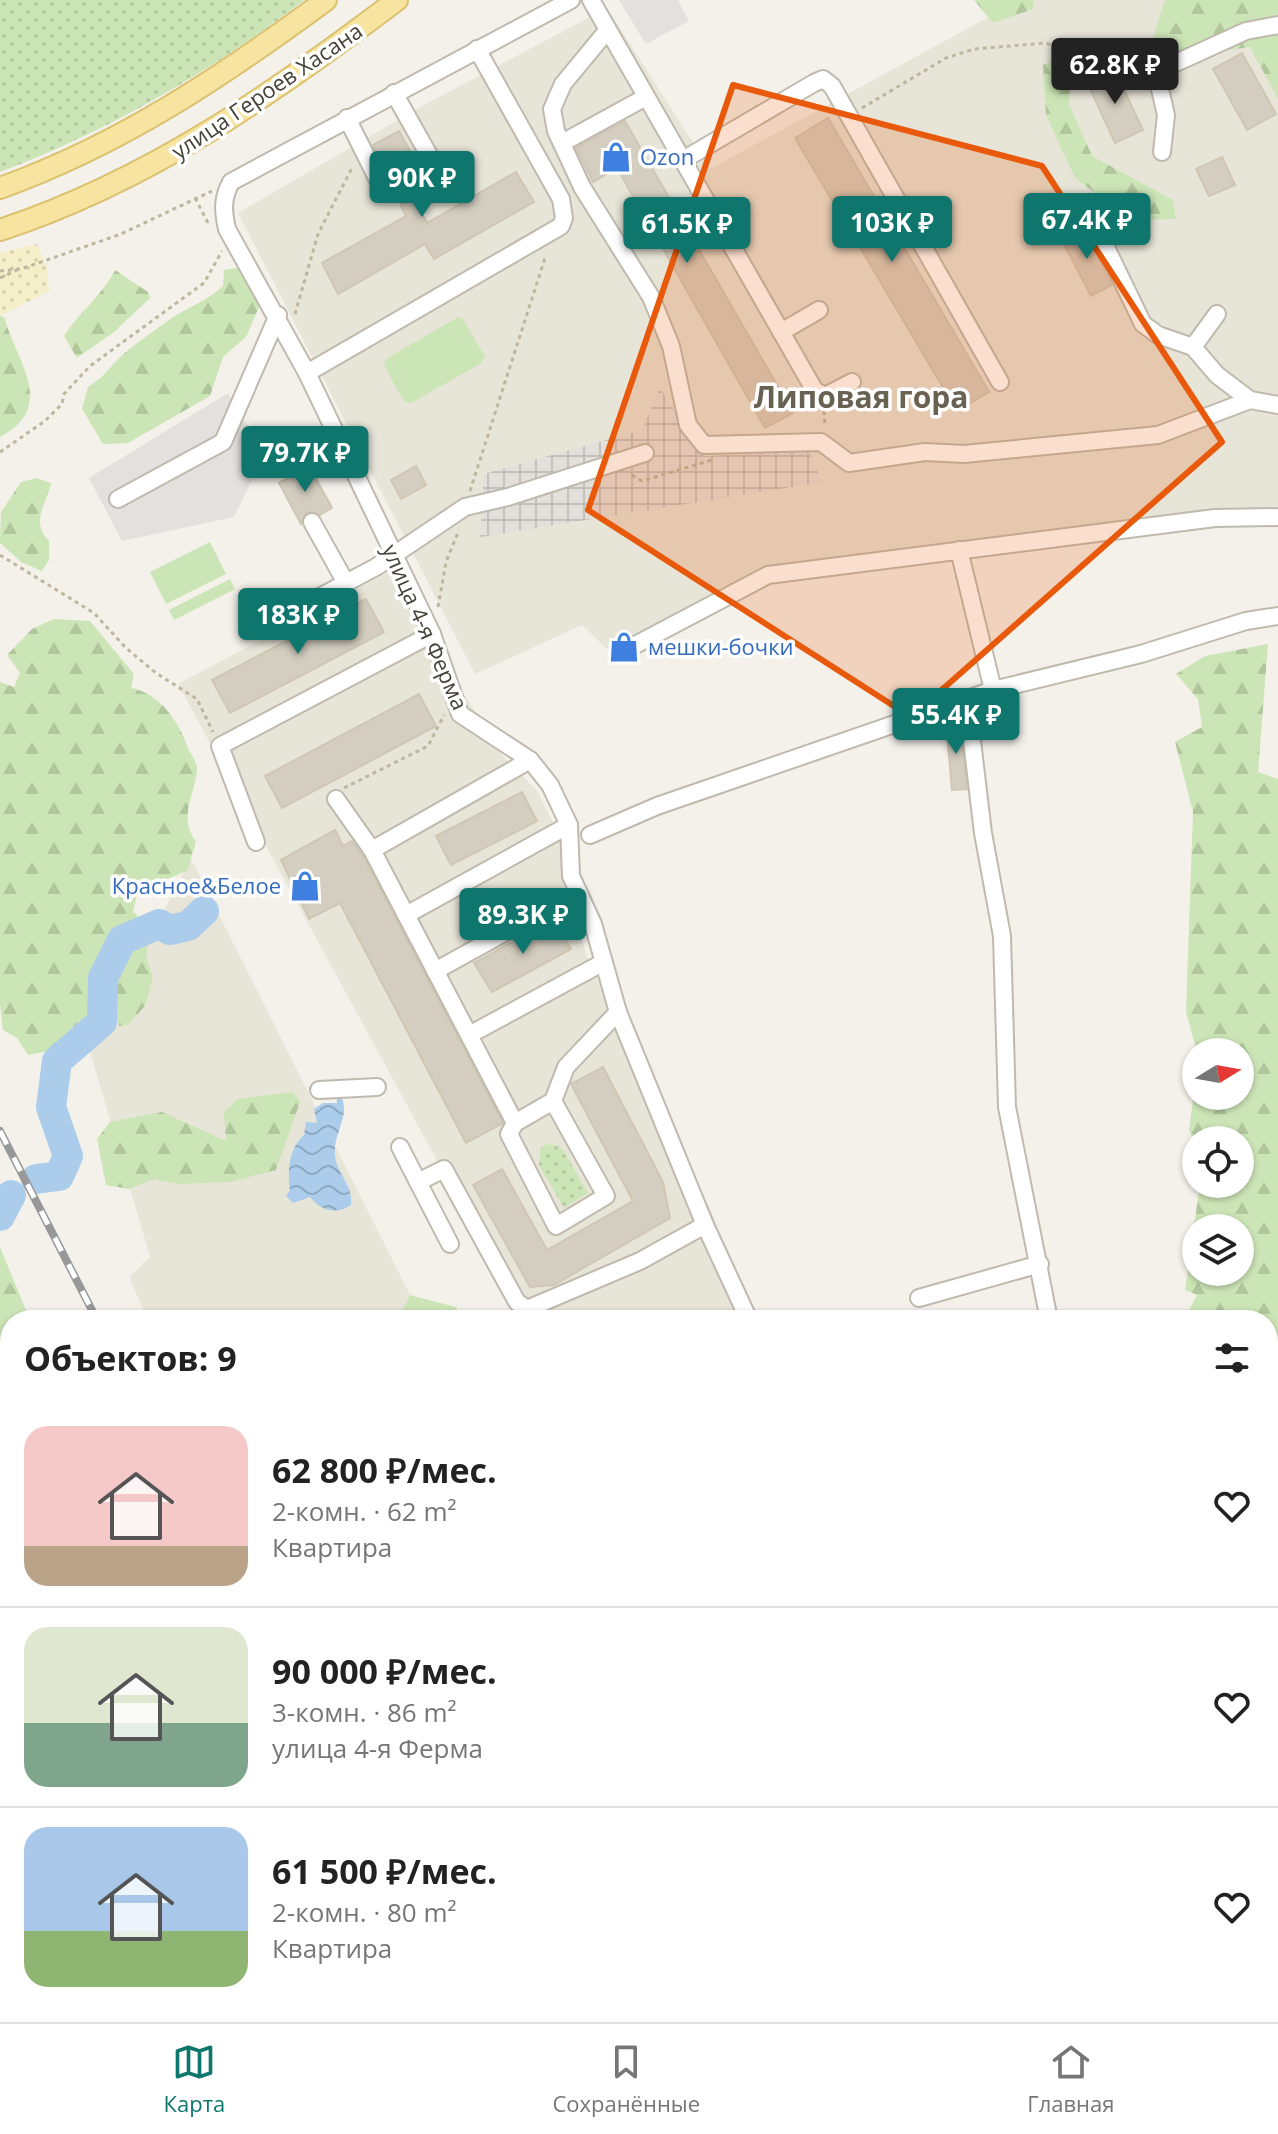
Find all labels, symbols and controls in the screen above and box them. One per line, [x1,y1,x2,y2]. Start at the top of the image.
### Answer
street label: улица Героев Хасана [165,15,368,165]
pin: 62.8K ₽ [1041,38,1189,106]
text: 62.8K ₽ [1069,46,1161,82]
shop icon: Ozon [599,140,633,174]
place label: Ozon [640,141,694,171]
pin: 90K ₽ [366,151,478,219]
text: 90K ₽ [388,159,456,195]
pin: 67.4K ₽ [1013,193,1161,261]
pin: 103K ₽ [827,196,957,264]
pin: 61.5K ₽ [613,197,761,265]
text: 67.4K ₽ [1041,201,1133,237]
text: 103K ₽ [850,204,934,240]
text: 61.5K ₽ [641,205,733,241]
district label: Липовая гора [754,376,968,417]
pin: 79.7K ₽ [231,426,379,494]
text: 79.7K ₽ [259,434,351,470]
street label: улица 4-я Ферма [376,539,476,714]
pin: 183K ₽ [233,588,363,656]
text: 183K ₽ [256,596,340,632]
shop icon: мешки-бочки [607,630,641,664]
place label: мешки-бочки [648,631,794,661]
pin: 55.4K ₽ [882,688,1030,756]
text: 55.4K ₽ [910,696,1002,732]
shop icon: Красное&Белое [288,869,322,903]
place label: Красное&Белое [112,870,281,900]
pin: 89.3K ₽ [449,888,597,956]
text: 89.3K ₽ [477,896,569,932]
north arrow [1182,1038,1254,1110]
map controls [1182,1038,1254,1286]
button: locate [1182,1126,1254,1198]
button: layers [1182,1214,1254,1286]
text: Объектов: 9 [24,1335,237,1381]
icon: filters [1210,1336,1254,1380]
text: 62 800 ₽/мес. [272,1447,497,1493]
icon: home [88,1458,184,1554]
icon: heart [1210,1484,1254,1528]
text: 2-комн. · 62 m² [272,1493,457,1529]
text: Квартира [272,1529,392,1565]
text: 90 000 ₽/мес. [272,1648,497,1694]
icon: home [88,1659,184,1755]
icon: heart [1210,1685,1254,1729]
text: 3-комн. · 86 m² [272,1694,457,1730]
text: улица 4-я Ферма [272,1730,483,1766]
text: 61 500 ₽/мес. [272,1848,497,1894]
icon: home [88,1859,184,1955]
icon: heart [1210,1885,1254,1929]
text: 2-комн. · 80 m² [272,1894,457,1930]
text: Квартира [272,1930,392,1966]
tab: Карта [164,2040,225,2118]
tab: Сохранённые [552,2040,700,2118]
tab: Главная [1027,2040,1114,2118]

